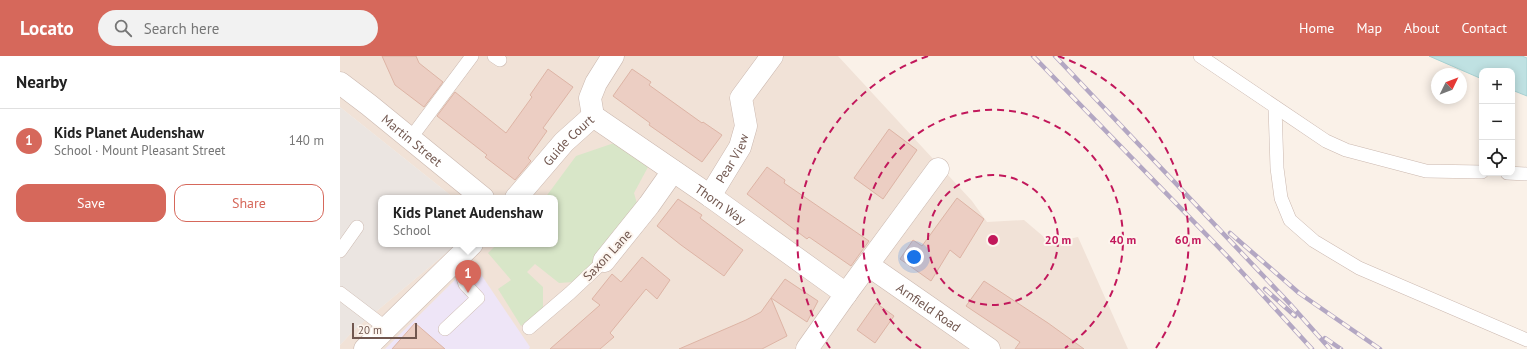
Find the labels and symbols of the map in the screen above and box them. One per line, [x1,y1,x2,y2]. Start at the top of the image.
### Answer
north arrow [1431,68,1467,104]
street label: Martin Street [378,111,446,171]
street label: Guide Court [539,111,598,170]
street label: Pear View [712,131,753,186]
street label: Thorn Way [692,180,749,228]
street label: Saxon Lane [579,226,635,285]
text: 20 m [1045,232,1071,247]
text: 40 m [1110,232,1136,247]
text: 60 m [1175,232,1201,247]
centre of rings [986,233,1000,247]
your location [904,247,924,267]
pin: 1 [455,260,481,293]
street label: Arnfield Road [893,279,964,336]
scale bar [352,321,417,340]

